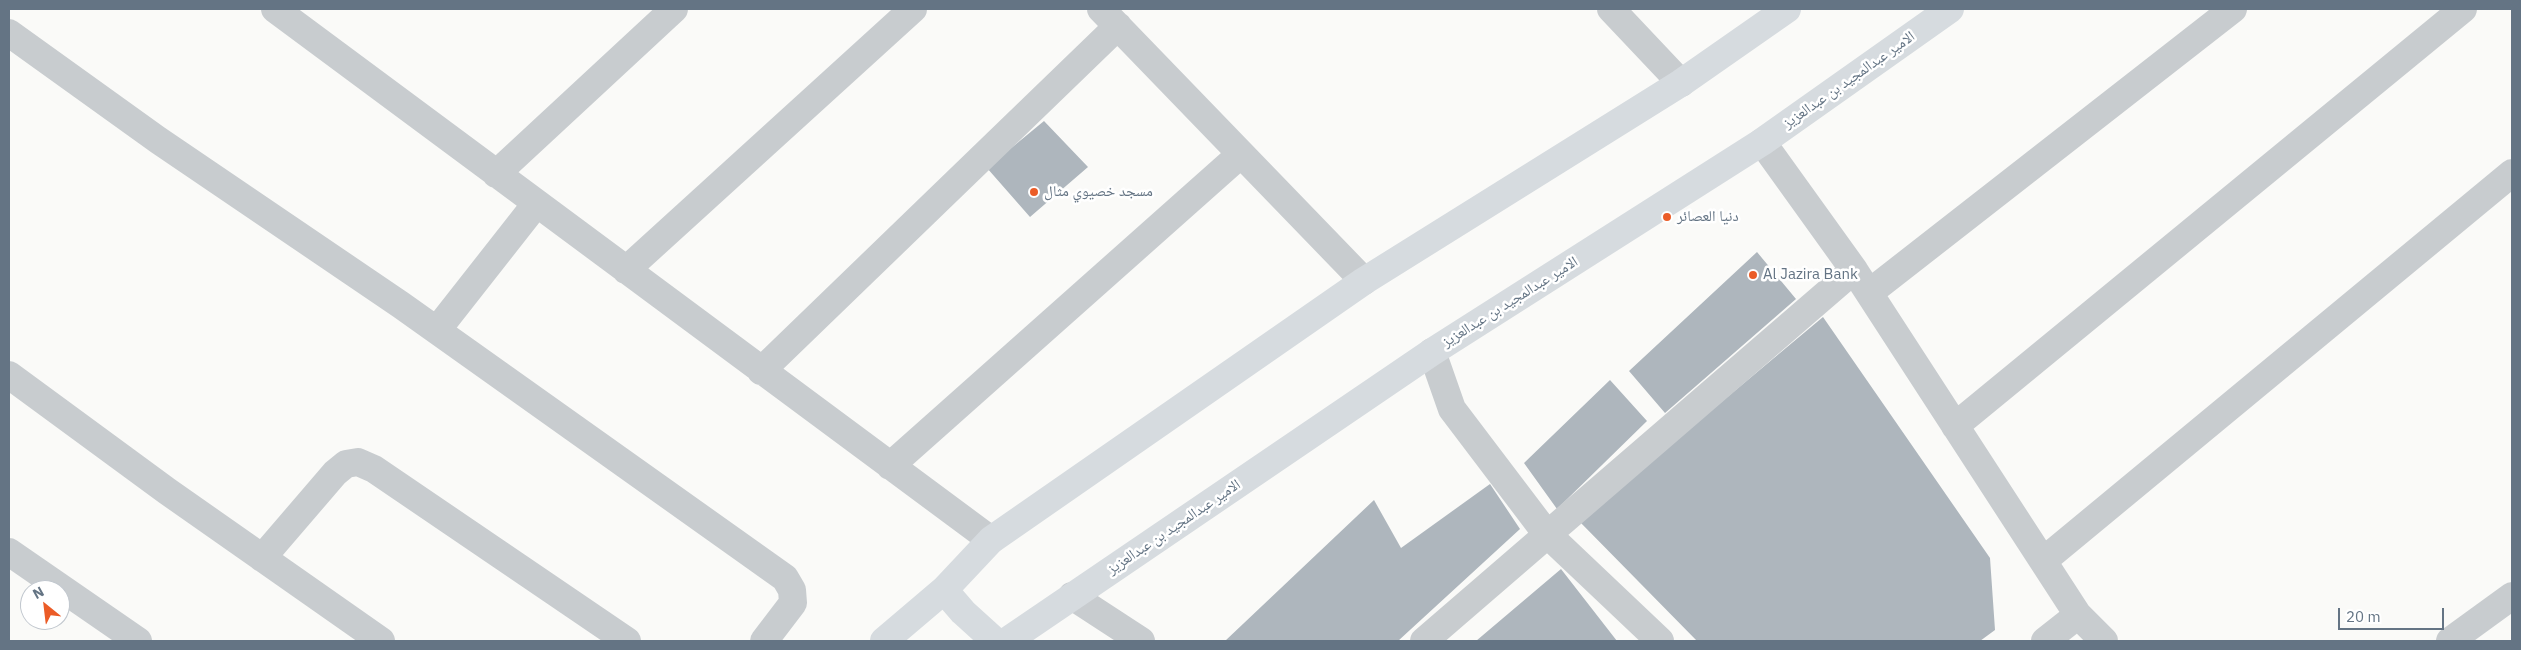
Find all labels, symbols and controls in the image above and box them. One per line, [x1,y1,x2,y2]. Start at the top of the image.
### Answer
street label: الامير عبدالمجيد بن عبدالعزيز [1780,28,1918,132]
place label: مسجد خصيوي مثال [1044,183,1153,201]
marker: مسجد خصيوي مثال [1028,186,1040,198]
place label: دنيا العصائر [1677,208,1739,226]
marker: دنيا العصائر [1661,211,1673,223]
street label: الامير عبدالمجيد بن عبدالعزيز [1439,253,1581,351]
place label: Al Jazira Bank [1763,266,1858,284]
marker: Al Jazira Bank [1747,269,1759,281]
street label: الامير عبدالمجيد بن عبدالعزيز [1104,476,1244,578]
north arrow [20,580,70,630]
text: N [29,582,47,603]
scale bar [2341,598,2447,630]
text: 20 m [2346,607,2381,626]

